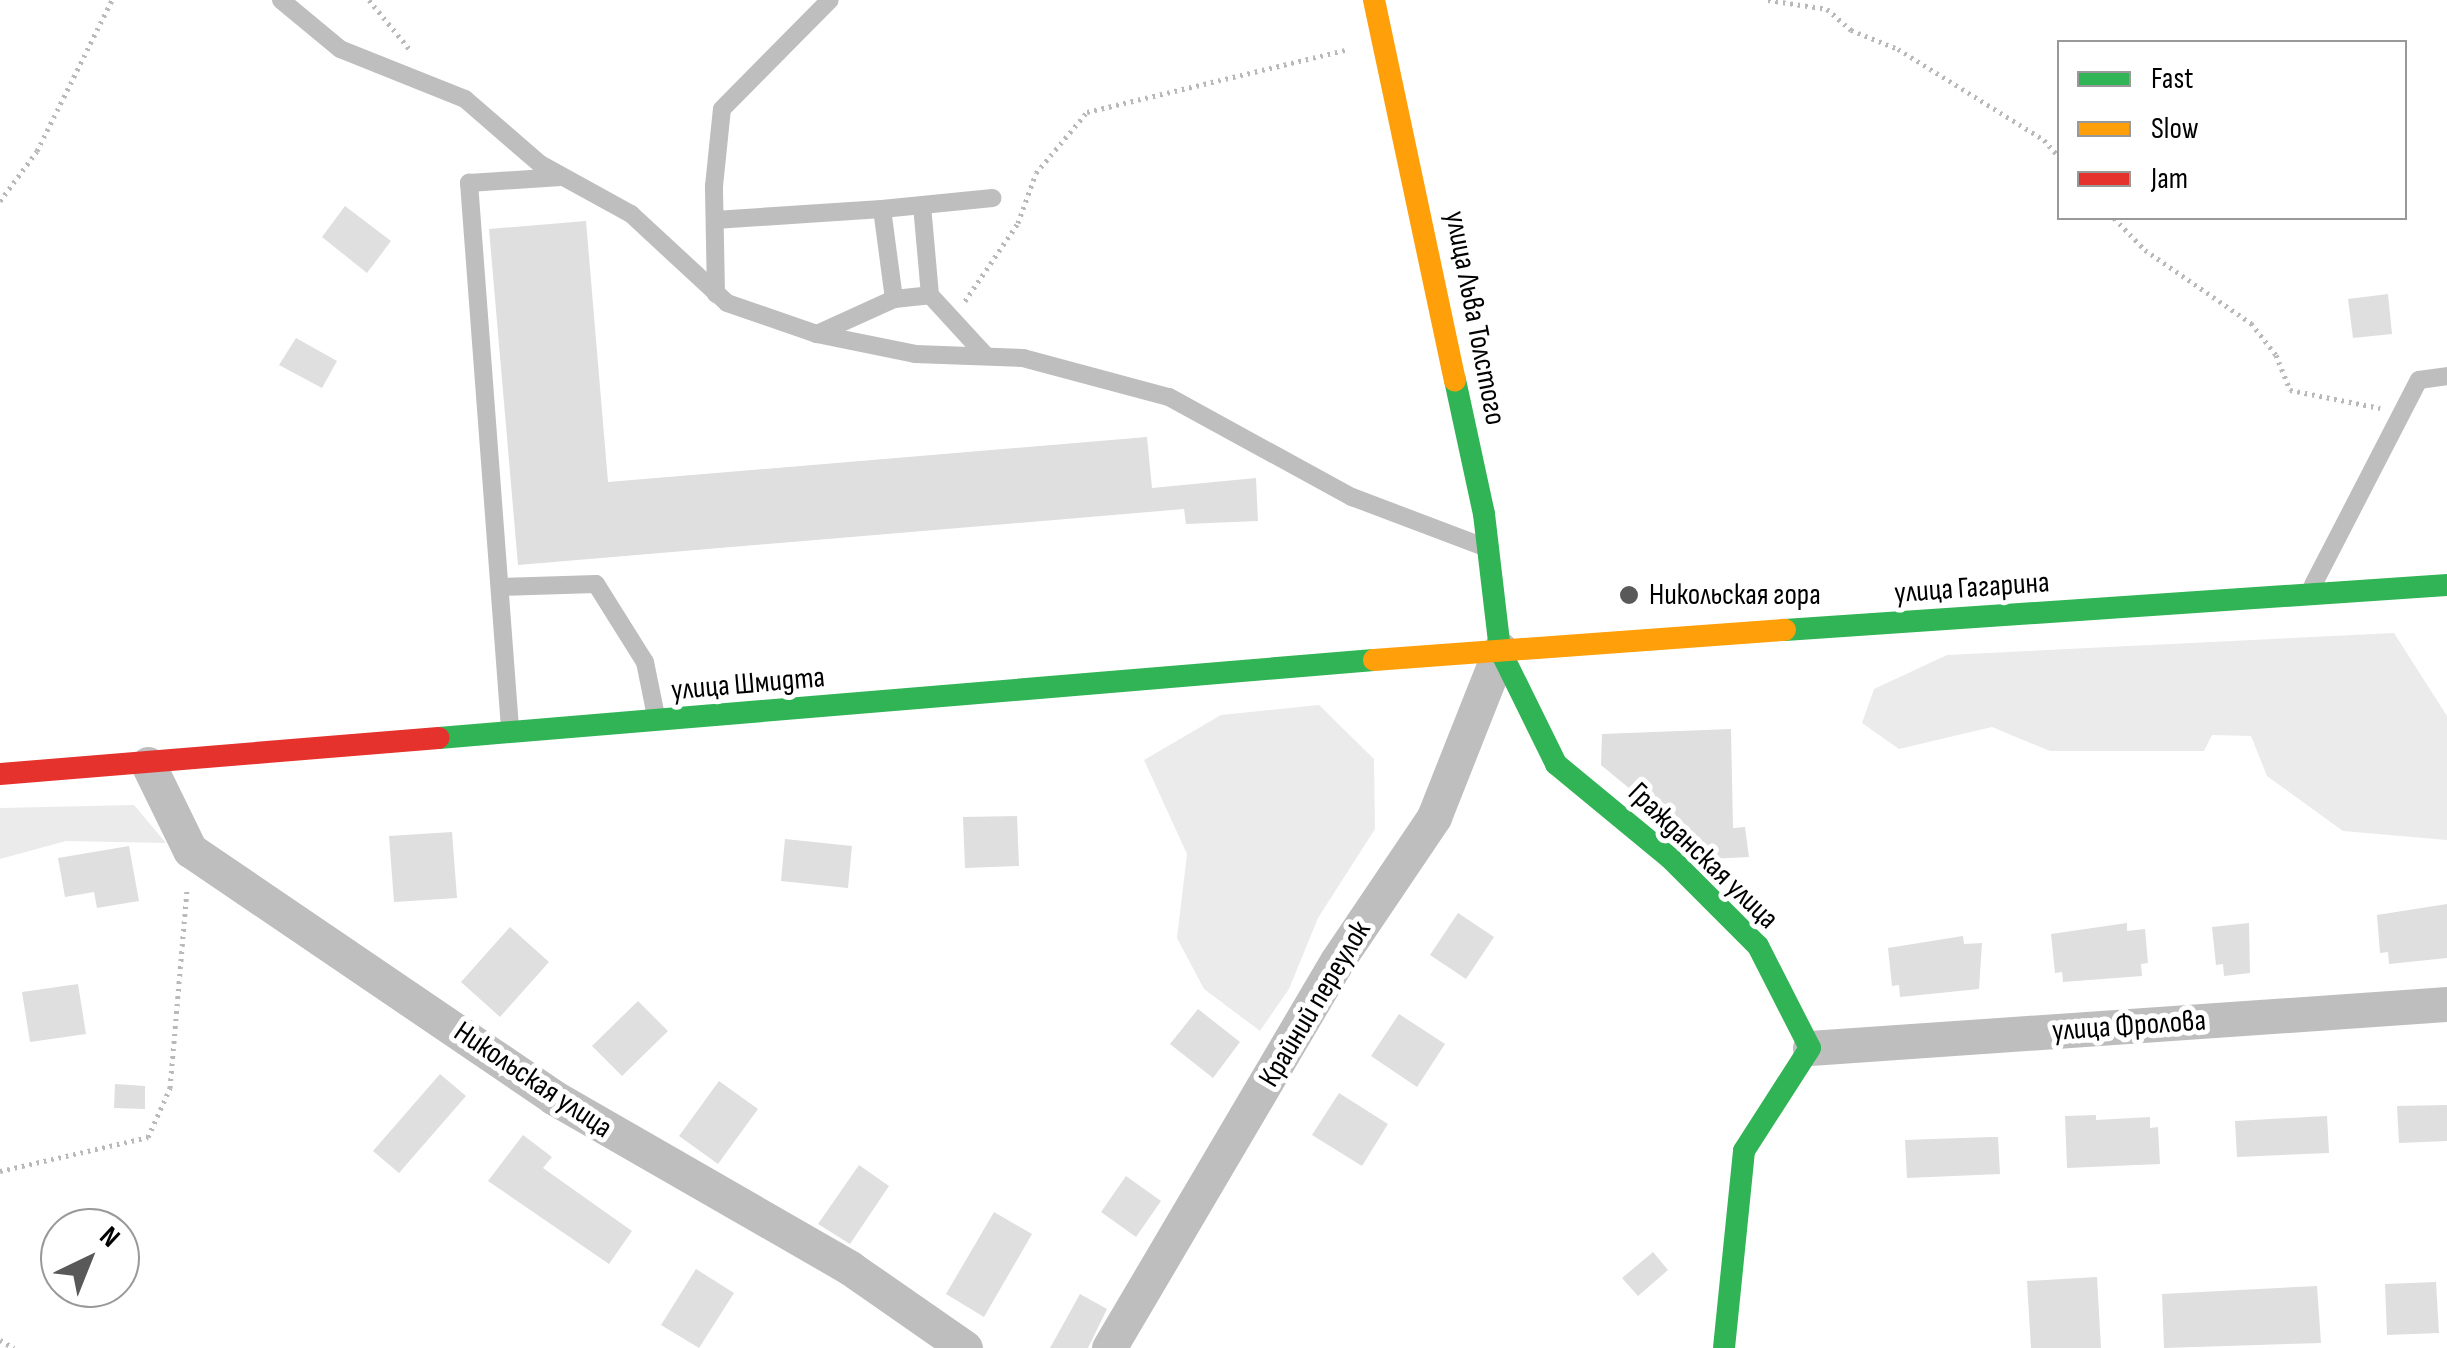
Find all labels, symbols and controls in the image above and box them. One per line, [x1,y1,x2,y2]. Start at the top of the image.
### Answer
legend [2057,40,2407,220]
text: Fast [2151,61,2193,97]
text: Slow [2151,111,2199,147]
text: Jam [2151,161,2188,197]
street label: улица Льва Толстого [1437,208,1513,428]
street label: улица Гагарина [1893,565,2051,611]
place label: Никольская гора [1649,577,1821,613]
marker: Никольская гора [1618,584,1640,606]
street label: улица Шмидта [670,659,826,709]
street label: Гражданская улица [1620,775,1786,937]
street label: Крайний переулок [1251,914,1379,1094]
street label: улица Фролова [2051,1003,2207,1049]
street label: Никольская улица [447,1014,619,1146]
north arrow [40,1208,140,1308]
text: N [93,1220,126,1254]

